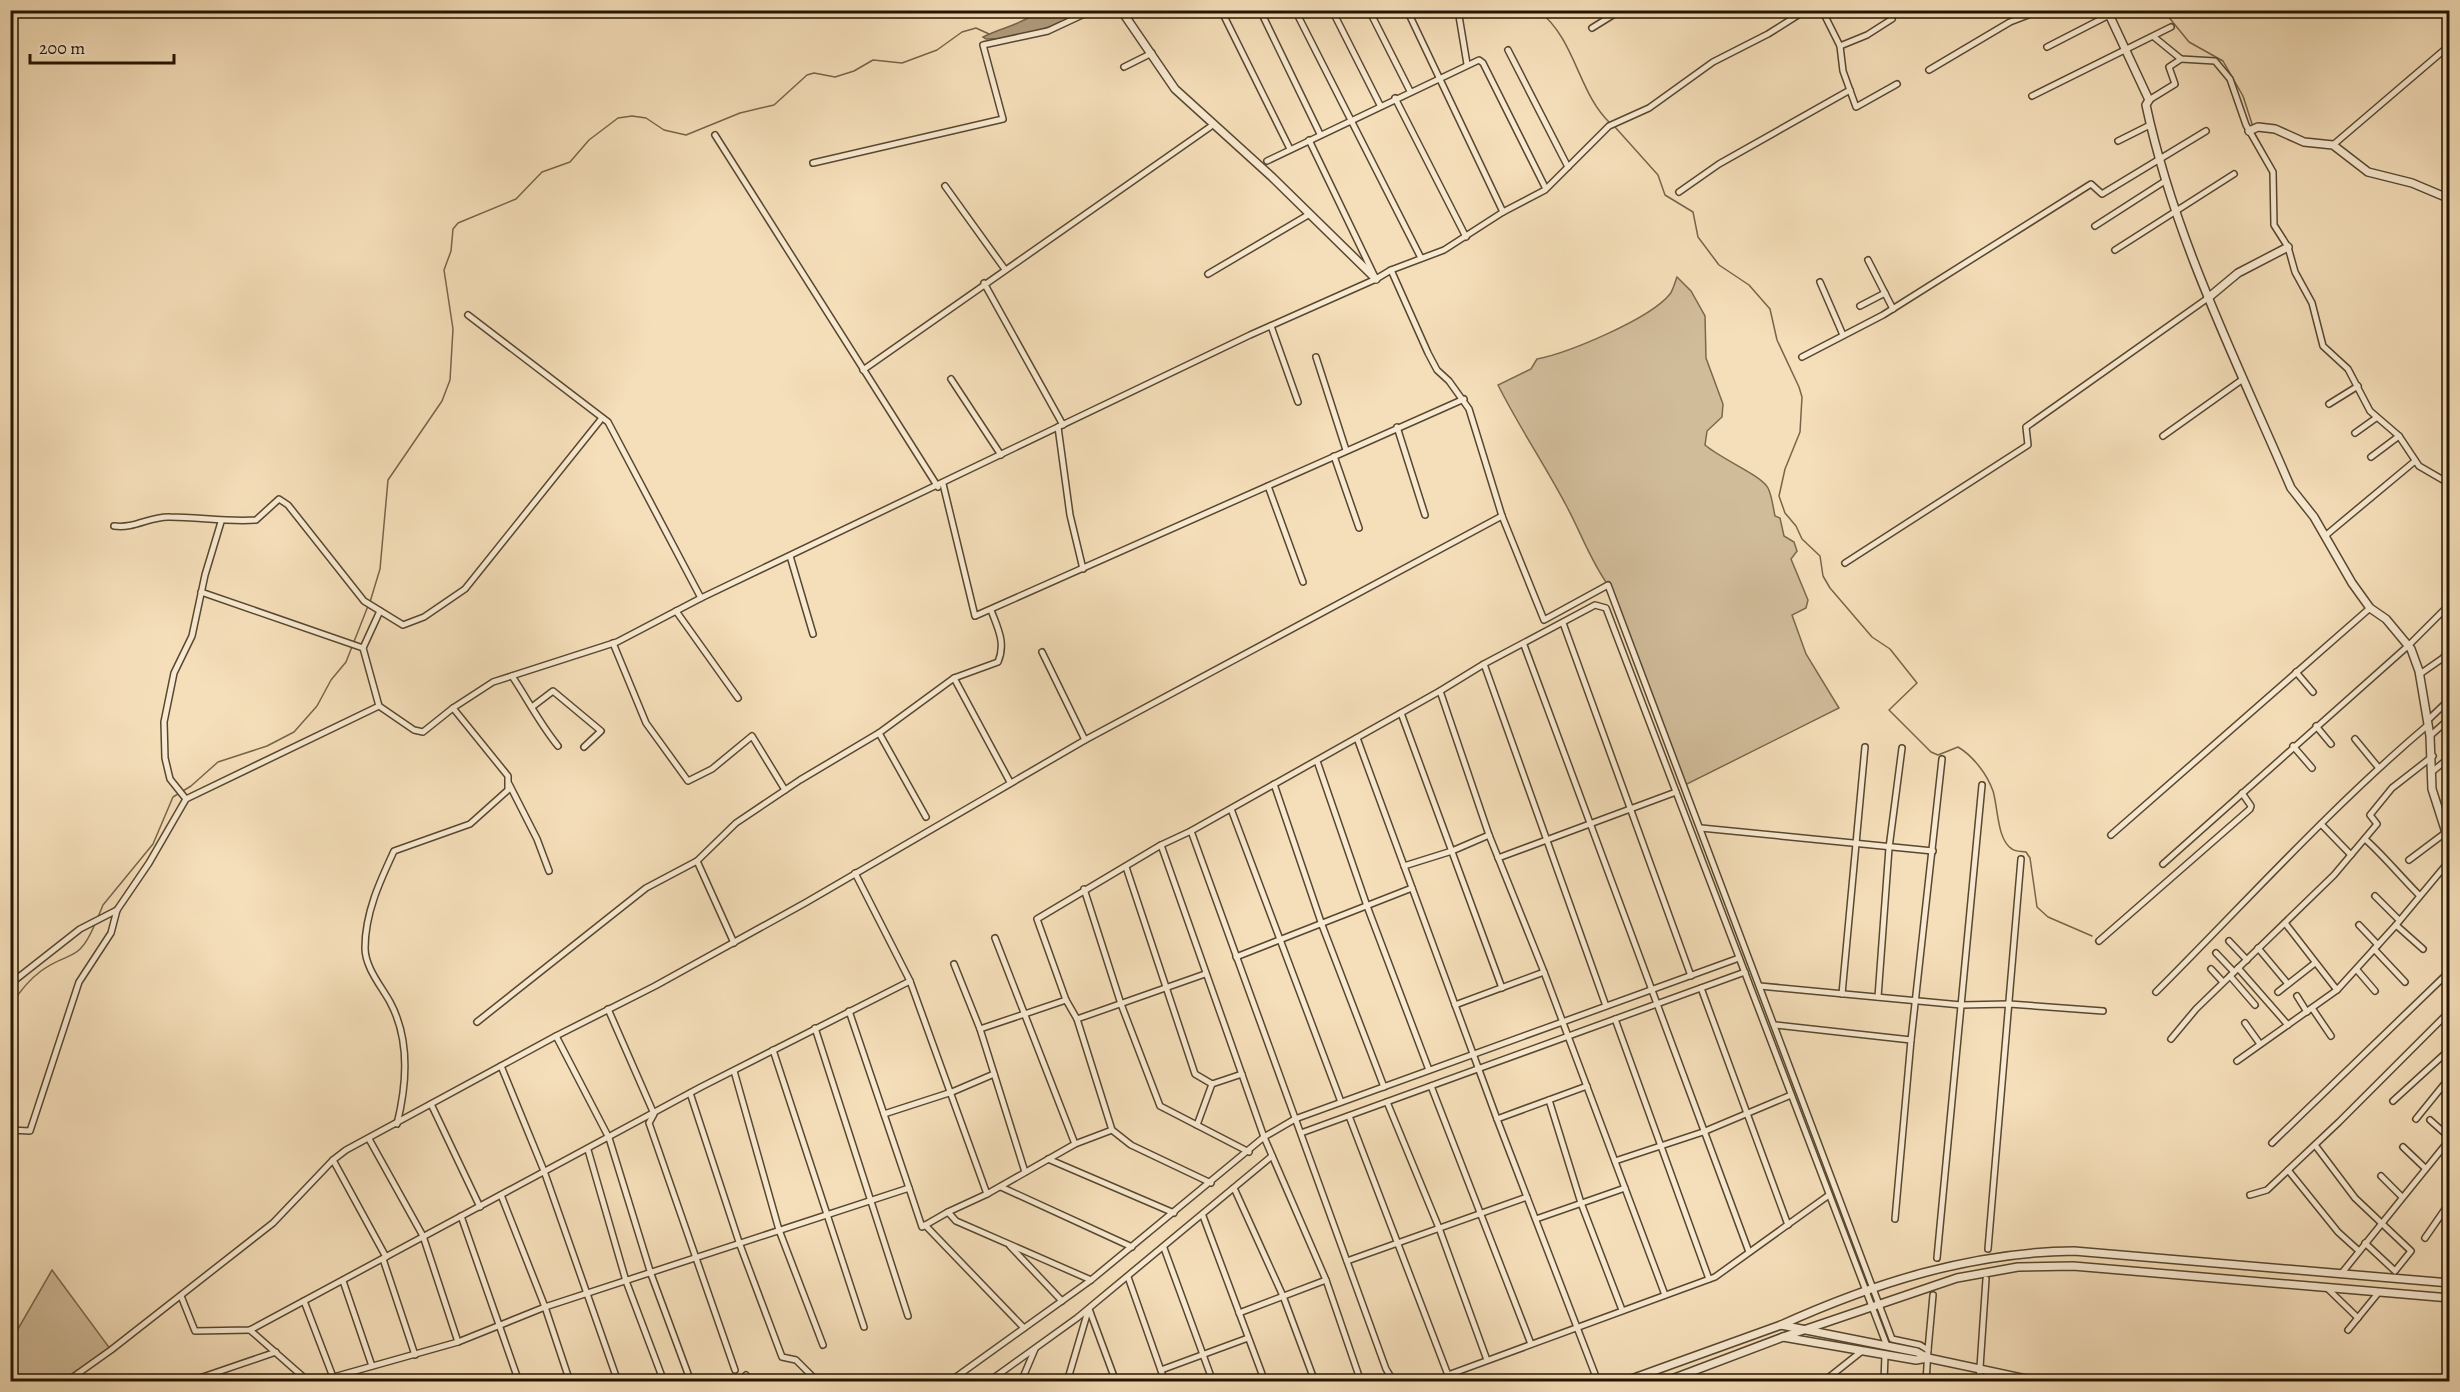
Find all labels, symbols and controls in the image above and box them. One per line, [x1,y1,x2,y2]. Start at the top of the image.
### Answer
scale bar [30,27,174,65]
text: 200 m [39,36,85,60]

